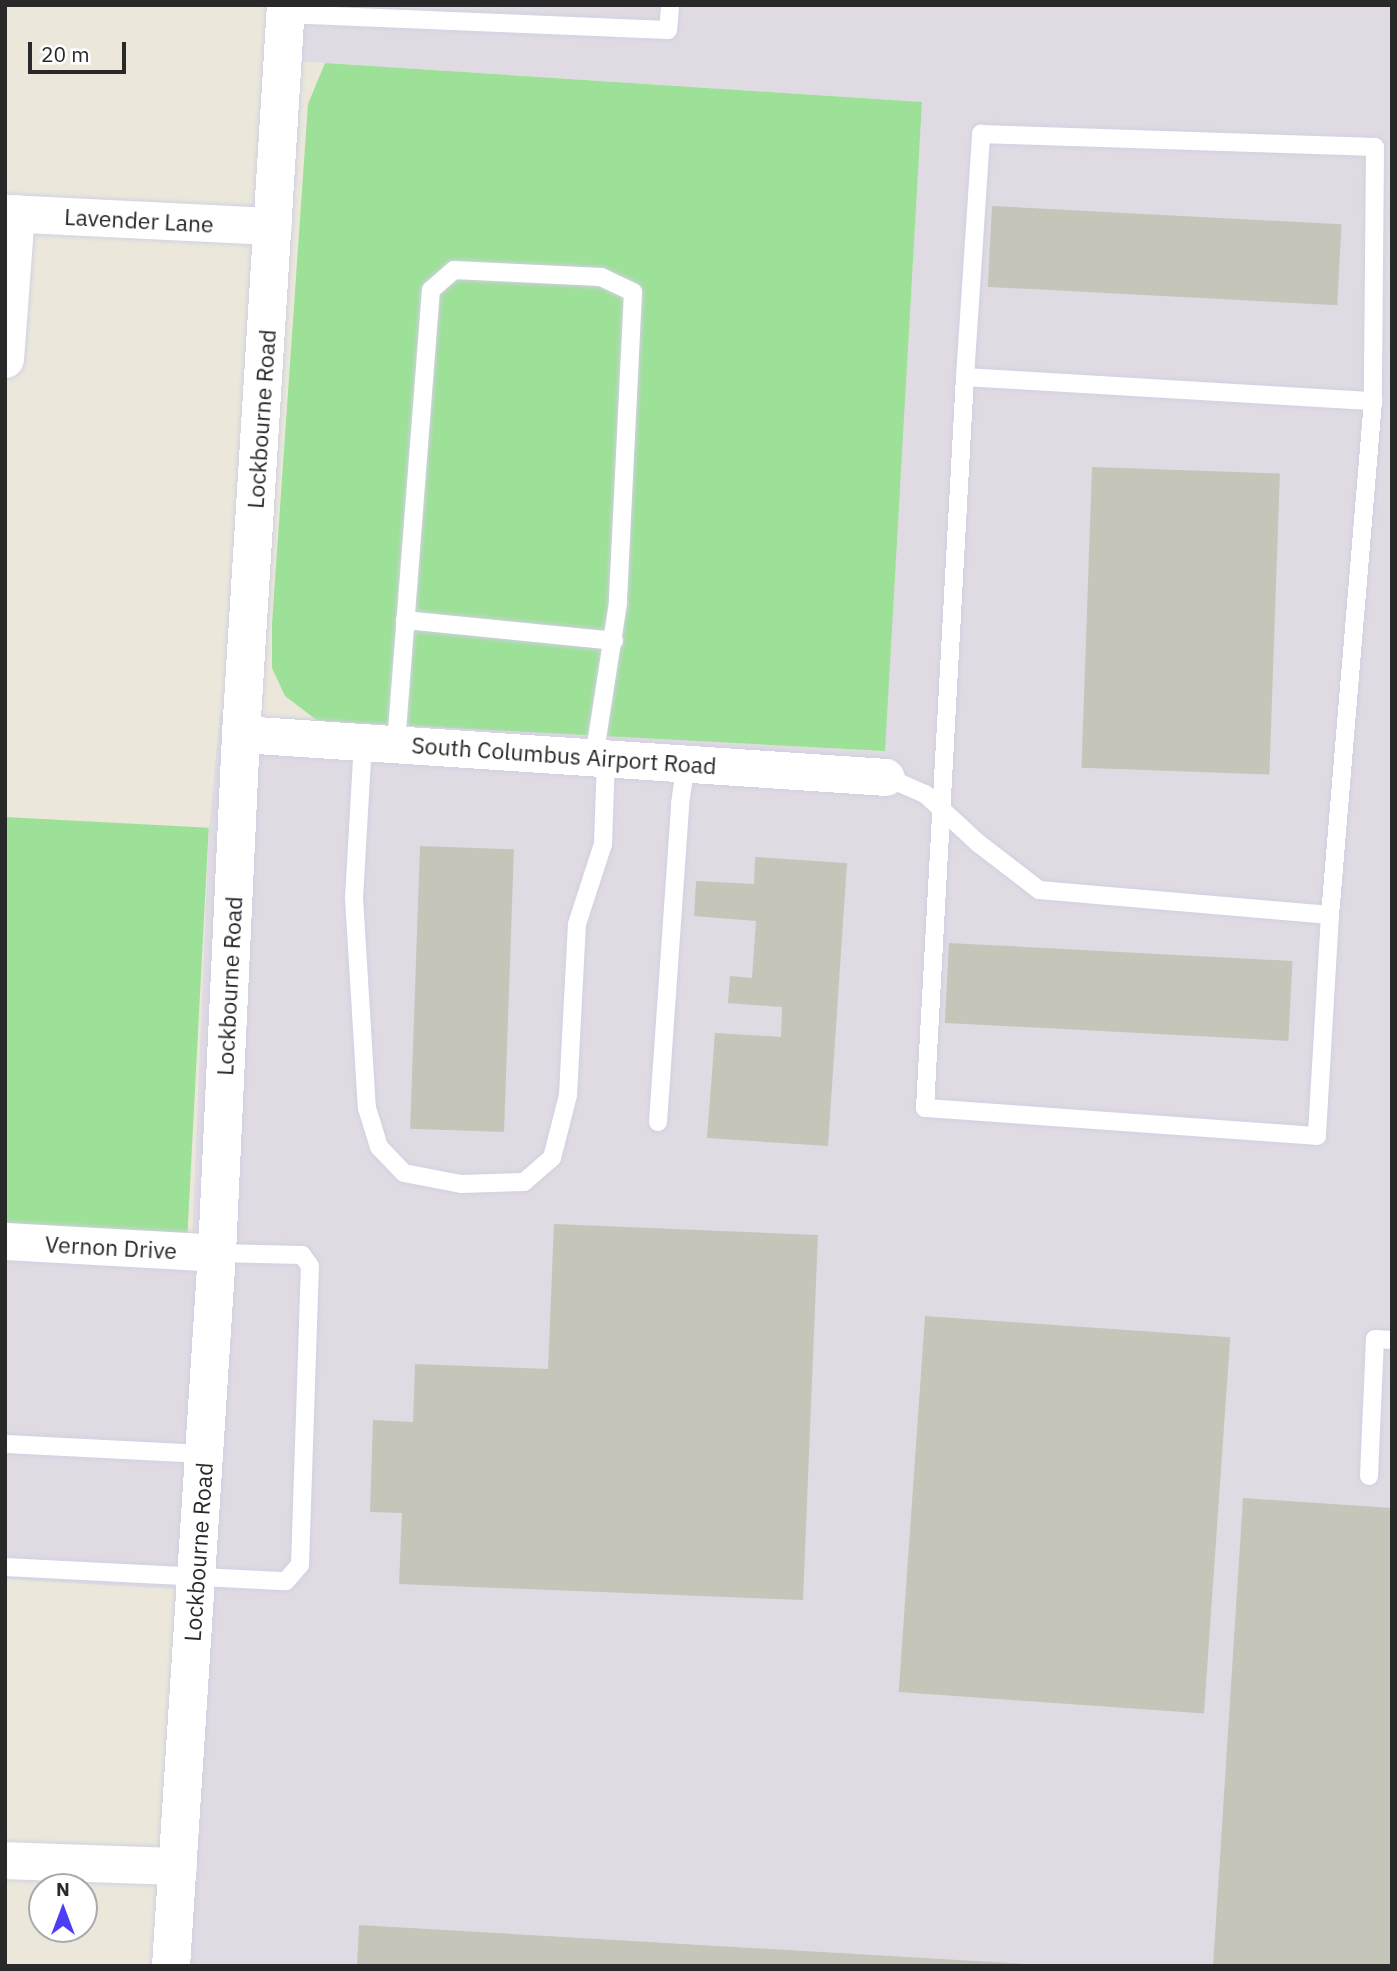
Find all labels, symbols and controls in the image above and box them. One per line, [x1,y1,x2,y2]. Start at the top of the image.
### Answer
scale bar [32,28,130,72]
text: 20 m [41,40,90,68]
street label: Lavender Lane [64,202,214,238]
street label: Lockbourne Road [241,328,281,510]
street label: South Columbus Airport Road [411,731,717,779]
street label: Lockbourne Road [211,896,247,1076]
street label: Vernon Drive [44,1230,178,1264]
street label: Lockbourne Road [178,1461,218,1643]
north arrow [28,1873,98,1943]
text: N [56,1877,70,1901]

